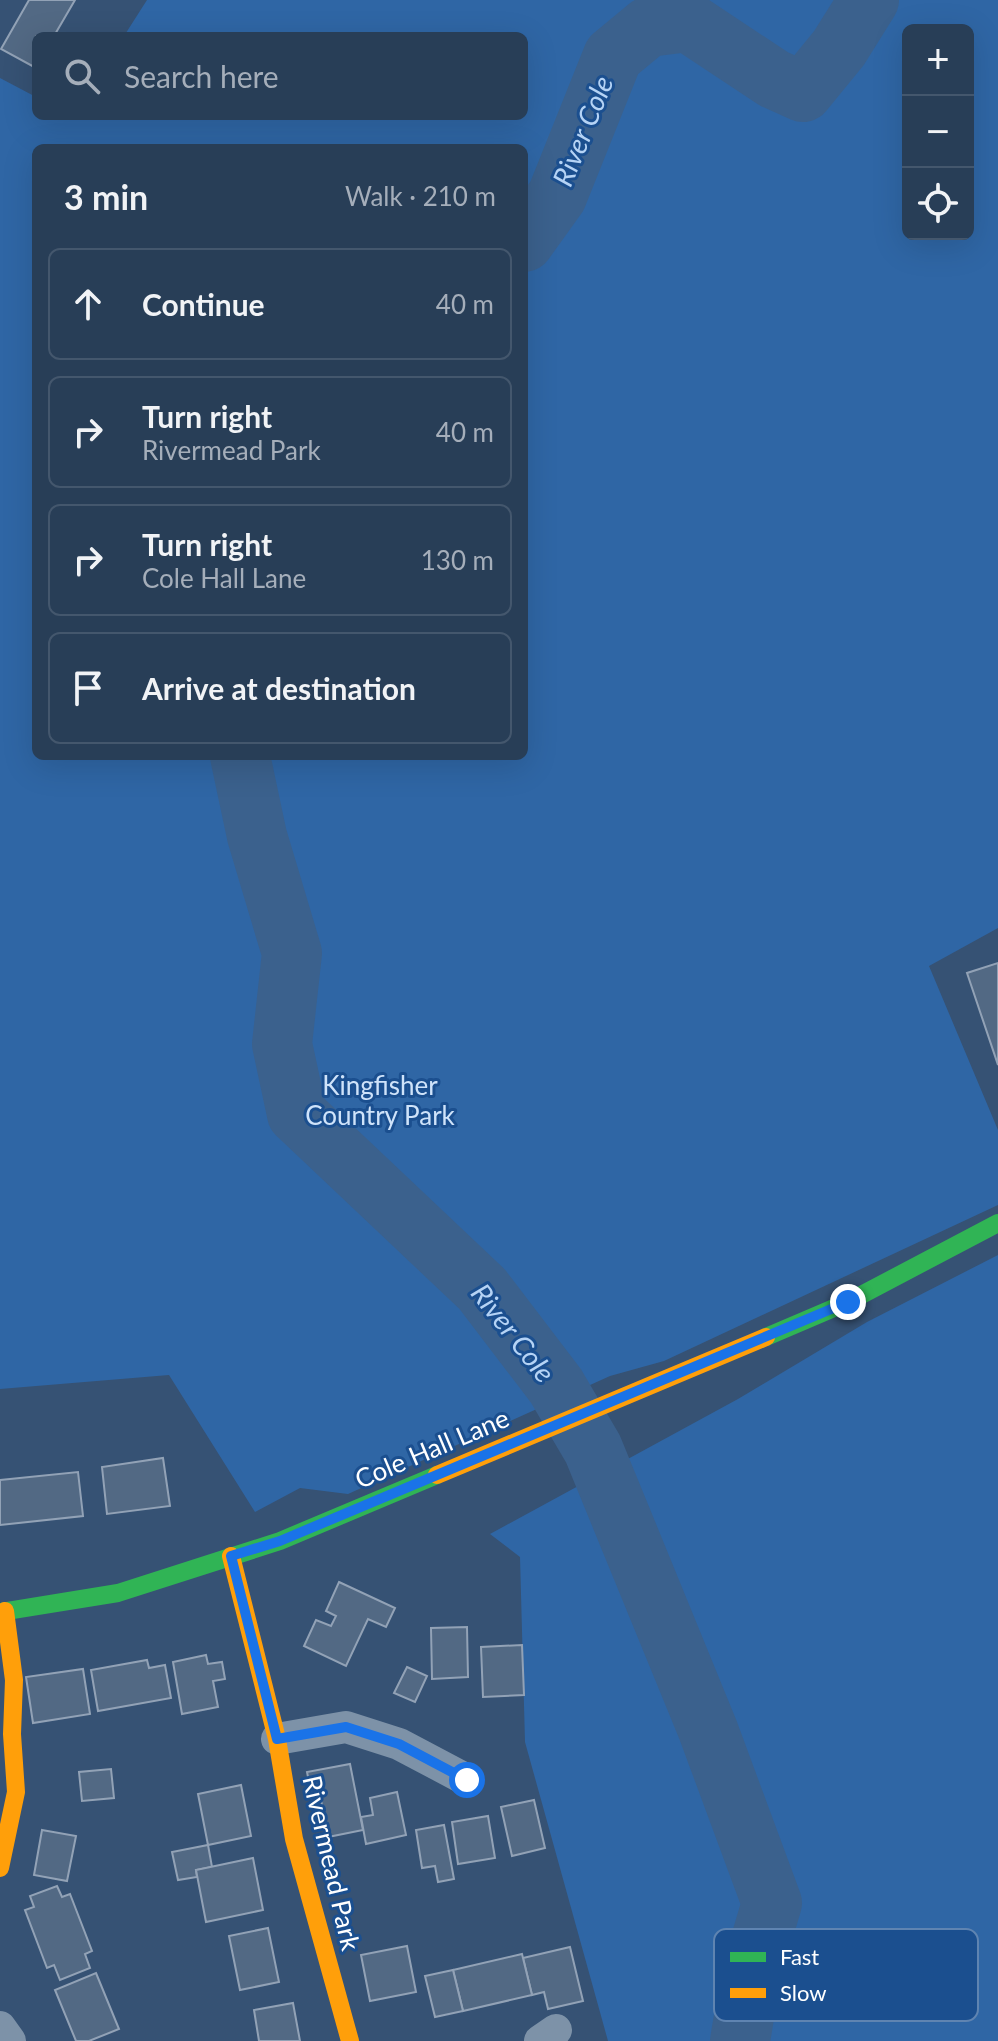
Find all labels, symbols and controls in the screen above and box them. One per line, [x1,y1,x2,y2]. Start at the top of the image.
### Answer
map controls [902,24,974,240]
button: + [902,24,974,96]
search box [32,32,528,120]
icon: search [60,54,104,98]
text: Search here [124,58,279,94]
water label: River Cole [545,71,620,191]
button: − [902,96,974,168]
button: locate [902,168,974,240]
text: 3 min [64,176,148,217]
text: Walk · 210 m [345,180,496,212]
icon: ahead [66,282,110,326]
text: Continue [142,286,265,322]
text: 40 m [436,288,494,320]
text: Turn right [142,398,272,434]
icon: right [66,410,110,454]
text: 40 m [436,416,494,448]
text: Rivermead Park [142,434,321,466]
text: Turn right [142,526,272,562]
icon: right [66,538,110,582]
text: 130 m [421,544,494,576]
text: Cole Hall Lane [142,562,306,594]
icon: arrive [66,666,110,710]
text: Arrive at destination [142,670,416,706]
park label: Kingfisher Country Park [305,1069,456,1131]
water label: River Cole [465,1276,563,1389]
route end [830,1284,866,1320]
street label: Cole Hall Lane [350,1401,513,1495]
route start [449,1762,485,1798]
street label: Rivermead Park [296,1772,368,1954]
legend [714,1929,978,2021]
text: Fast [780,1943,819,1970]
text: Slow [780,1979,827,2006]

